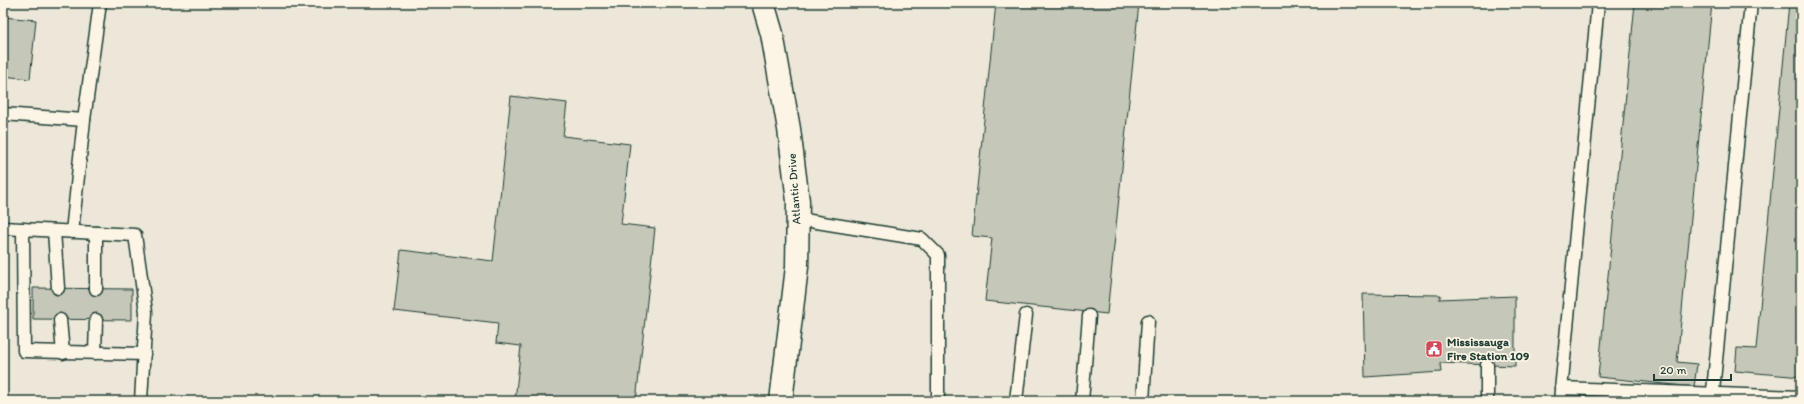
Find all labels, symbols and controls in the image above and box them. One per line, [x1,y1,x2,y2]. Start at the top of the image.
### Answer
street label: Atlantic Drive [785,153,803,225]
place label: Mississauga Fire Station 109 [1447,335,1529,363]
public building icon: Mississauga Fire Station 109 [1424,339,1444,359]
scale bar [1654,356,1731,382]
text: 20 m [1660,363,1687,377]

